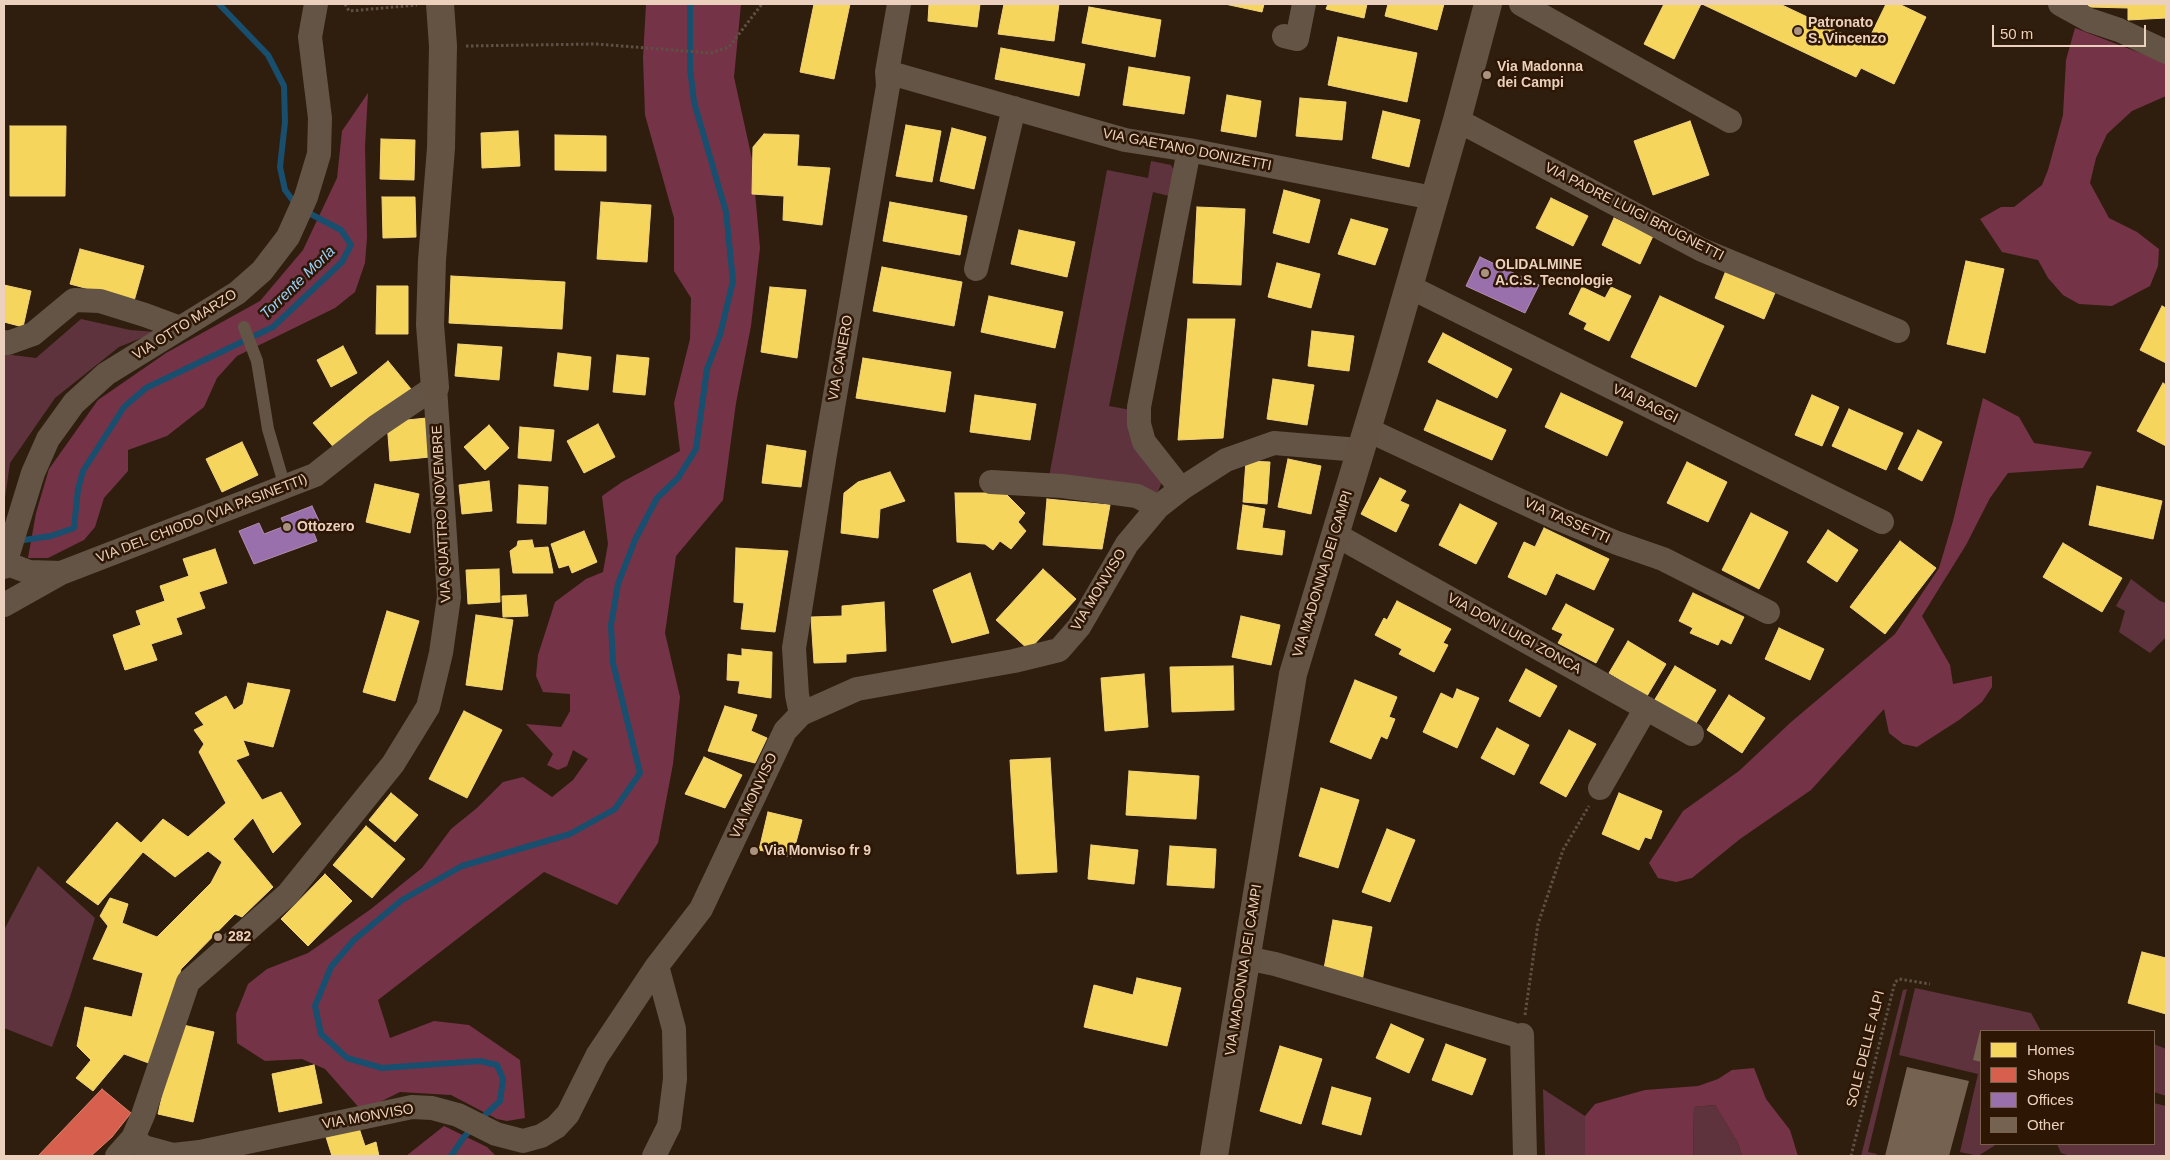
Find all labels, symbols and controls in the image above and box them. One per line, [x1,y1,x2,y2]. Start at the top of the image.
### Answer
place label: Patronato S. Vincenzo [1808,15,1886,48]
scale bar [1995,15,2149,47]
marker: Patronato S. Vincenzo [1792,25,1804,37]
text: 50 m [2000,25,2033,42]
place label: Via Madonna dei Campi [1497,59,1583,92]
marker: Via Madonna dei Campi [1481,69,1493,81]
street label: VIA GAETANO DONIZETTI [1101,125,1273,175]
street label: VIA PADRE LUIGI BRUGNETTI [1542,159,1726,265]
water label: Torrente Morla [257,243,339,323]
place label: OLIDALMINE A.C.S. Tecnologie [1495,257,1613,290]
marker: OLIDALMINE A.C.S. Tecnologie [1479,267,1491,279]
street label: VIA OTTO MARZO [130,286,240,364]
street label: VIA CANERO [825,314,857,402]
street label: VIA BAGGI [1610,381,1680,427]
street label: VIA QUATTRO NOVEMBRE [429,425,455,603]
street label: VIA DEL CHIODO (VIA PASINETTI) [94,471,310,567]
street label: VIA MADONNA DEI CAMPI [1290,489,1356,659]
street label: VIA TASSETTI [1521,495,1613,547]
place label: Ottozero [297,519,355,535]
marker: Ottozero [281,521,293,533]
street label: VIA MONVISO [1068,546,1130,634]
street label: VIA DON LUIGI ZONCA [1444,590,1584,678]
street label: VIA MONVISO [727,751,781,841]
place label: Via Monviso fr 9 [764,843,871,859]
marker: Via Monviso fr 9 [748,845,760,857]
street label: VIA MADONNA DEI CAMPI [1222,883,1266,1057]
place label: 282 [228,929,251,945]
marker: 282 [212,931,224,943]
street label: SOLE DELLE ALPI [1843,989,1889,1109]
legend [1980,1030,2155,1145]
text: Homes [2027,1041,2075,1058]
text: Shops [2027,1066,2070,1083]
text: Offices [2027,1091,2073,1108]
street label: VIA MONVISO [321,1101,415,1133]
text: Other [2027,1116,2065,1133]

